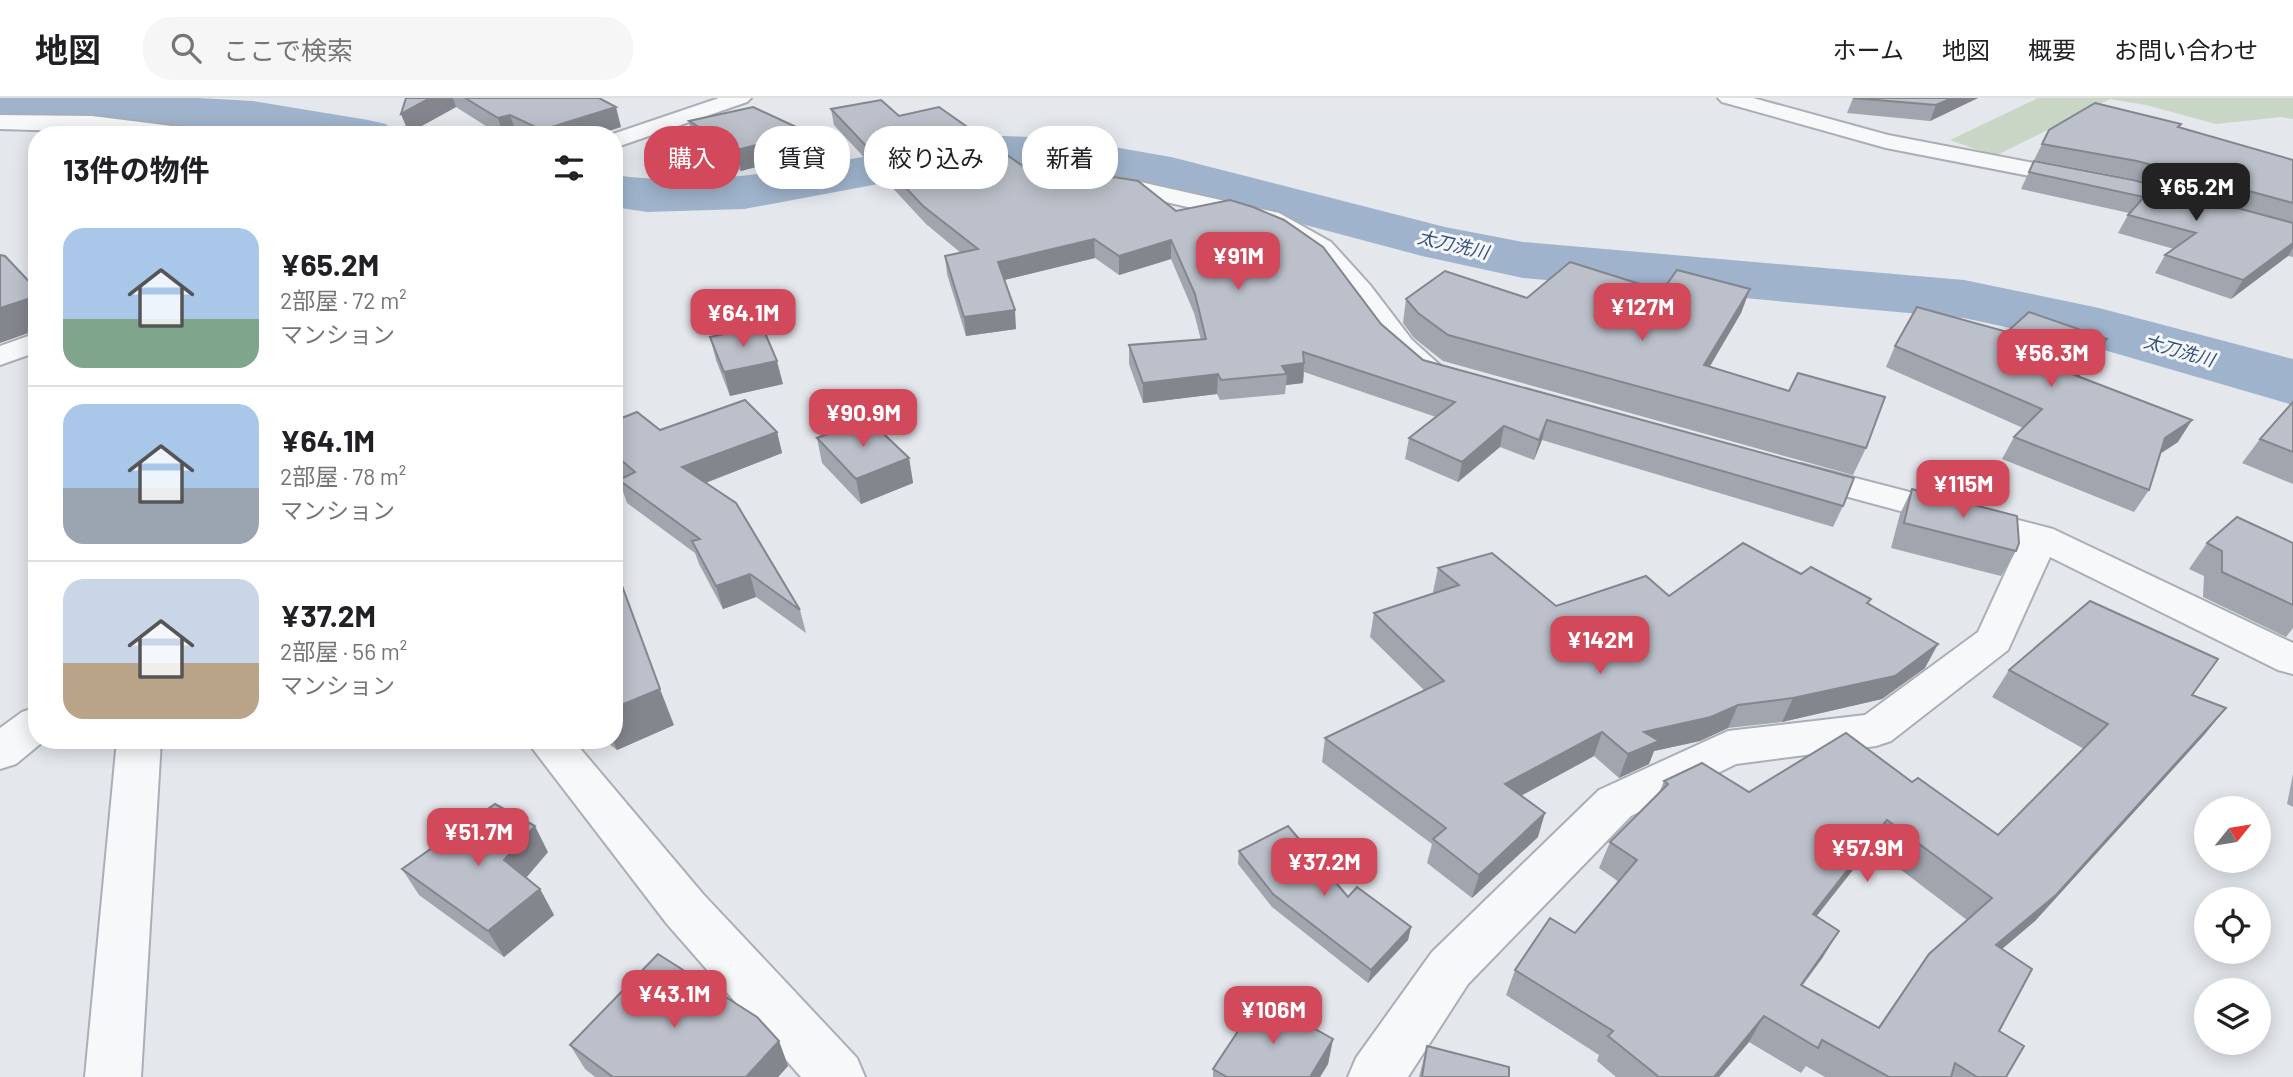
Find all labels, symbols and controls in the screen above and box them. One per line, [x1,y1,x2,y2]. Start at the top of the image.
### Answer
search box [143,17,633,80]
text: 地図 [35,29,101,69]
icon: search [167,29,205,67]
text: ここで検索 [223,34,353,65]
text: ホーム [1833,35,1904,64]
text: 地図 [1942,35,1990,64]
text: 概要 [2028,35,2076,64]
text: お問い合わせ [2114,35,2258,64]
chip: 購入 [644,126,740,189]
chip: 賃貸 [754,126,850,189]
chip: 絞り込み [864,126,1008,189]
chip: 新着 [1022,126,1118,189]
icon: filters [550,149,588,187]
text: 13件の物件 [63,151,210,187]
pin: ¥65.2M [2139,164,2253,223]
text: ¥65.2M [2158,172,2234,200]
water label: 太刀洗川 [1416,225,1493,263]
pin: ¥91M [1197,232,1279,292]
text: ¥91M [1212,241,1264,269]
text: ¥65.2M [280,246,379,282]
icon: home [119,256,203,340]
pin: ¥127M [1593,284,1691,343]
text: 2部屋 · 72 m² [280,286,407,314]
pin: ¥64.1M [686,289,800,349]
text: ¥127M [1610,292,1674,320]
text: ¥64.1M [707,298,779,326]
text: マンション [280,320,395,348]
pin: ¥56.3M [1994,330,2108,389]
water label: 太刀洗川 [2142,330,2219,371]
text: ¥56.3M [2013,338,2089,366]
pin: ¥90.9M [806,390,920,449]
text: ¥90.9M [825,398,901,426]
text: ¥64.1M [280,422,375,458]
icon: home [119,432,203,516]
pin: ¥115M [1914,460,2012,520]
text: 2部屋 · 78 m² [280,462,406,490]
text: ¥115M [1932,469,1994,497]
text: マンション [280,496,395,524]
text: ¥37.2M [280,597,376,633]
icon: home [119,607,203,691]
pin: ¥142M [1551,616,1649,676]
text: ¥142M [1566,625,1634,653]
text: 2部屋 · 56 m² [280,637,407,665]
text: マンション [280,671,395,699]
north arrow [2194,796,2272,873]
map controls [2194,796,2271,1055]
pin: ¥51.7M [421,808,535,868]
text: ¥51.7M [443,817,513,845]
pin: ¥57.9M [1810,824,1924,884]
text: ¥57.9M [1831,833,1903,861]
pin: ¥37.2M [1267,838,1381,898]
text: ¥37.2M [1287,847,1361,875]
button: locate [2194,887,2271,964]
pin: ¥43.1M [617,970,731,1030]
button: layers [2194,978,2271,1055]
text: ¥43.1M [638,979,710,1007]
pin: ¥106M [1224,986,1322,1046]
text: ¥106M [1240,995,1306,1023]

